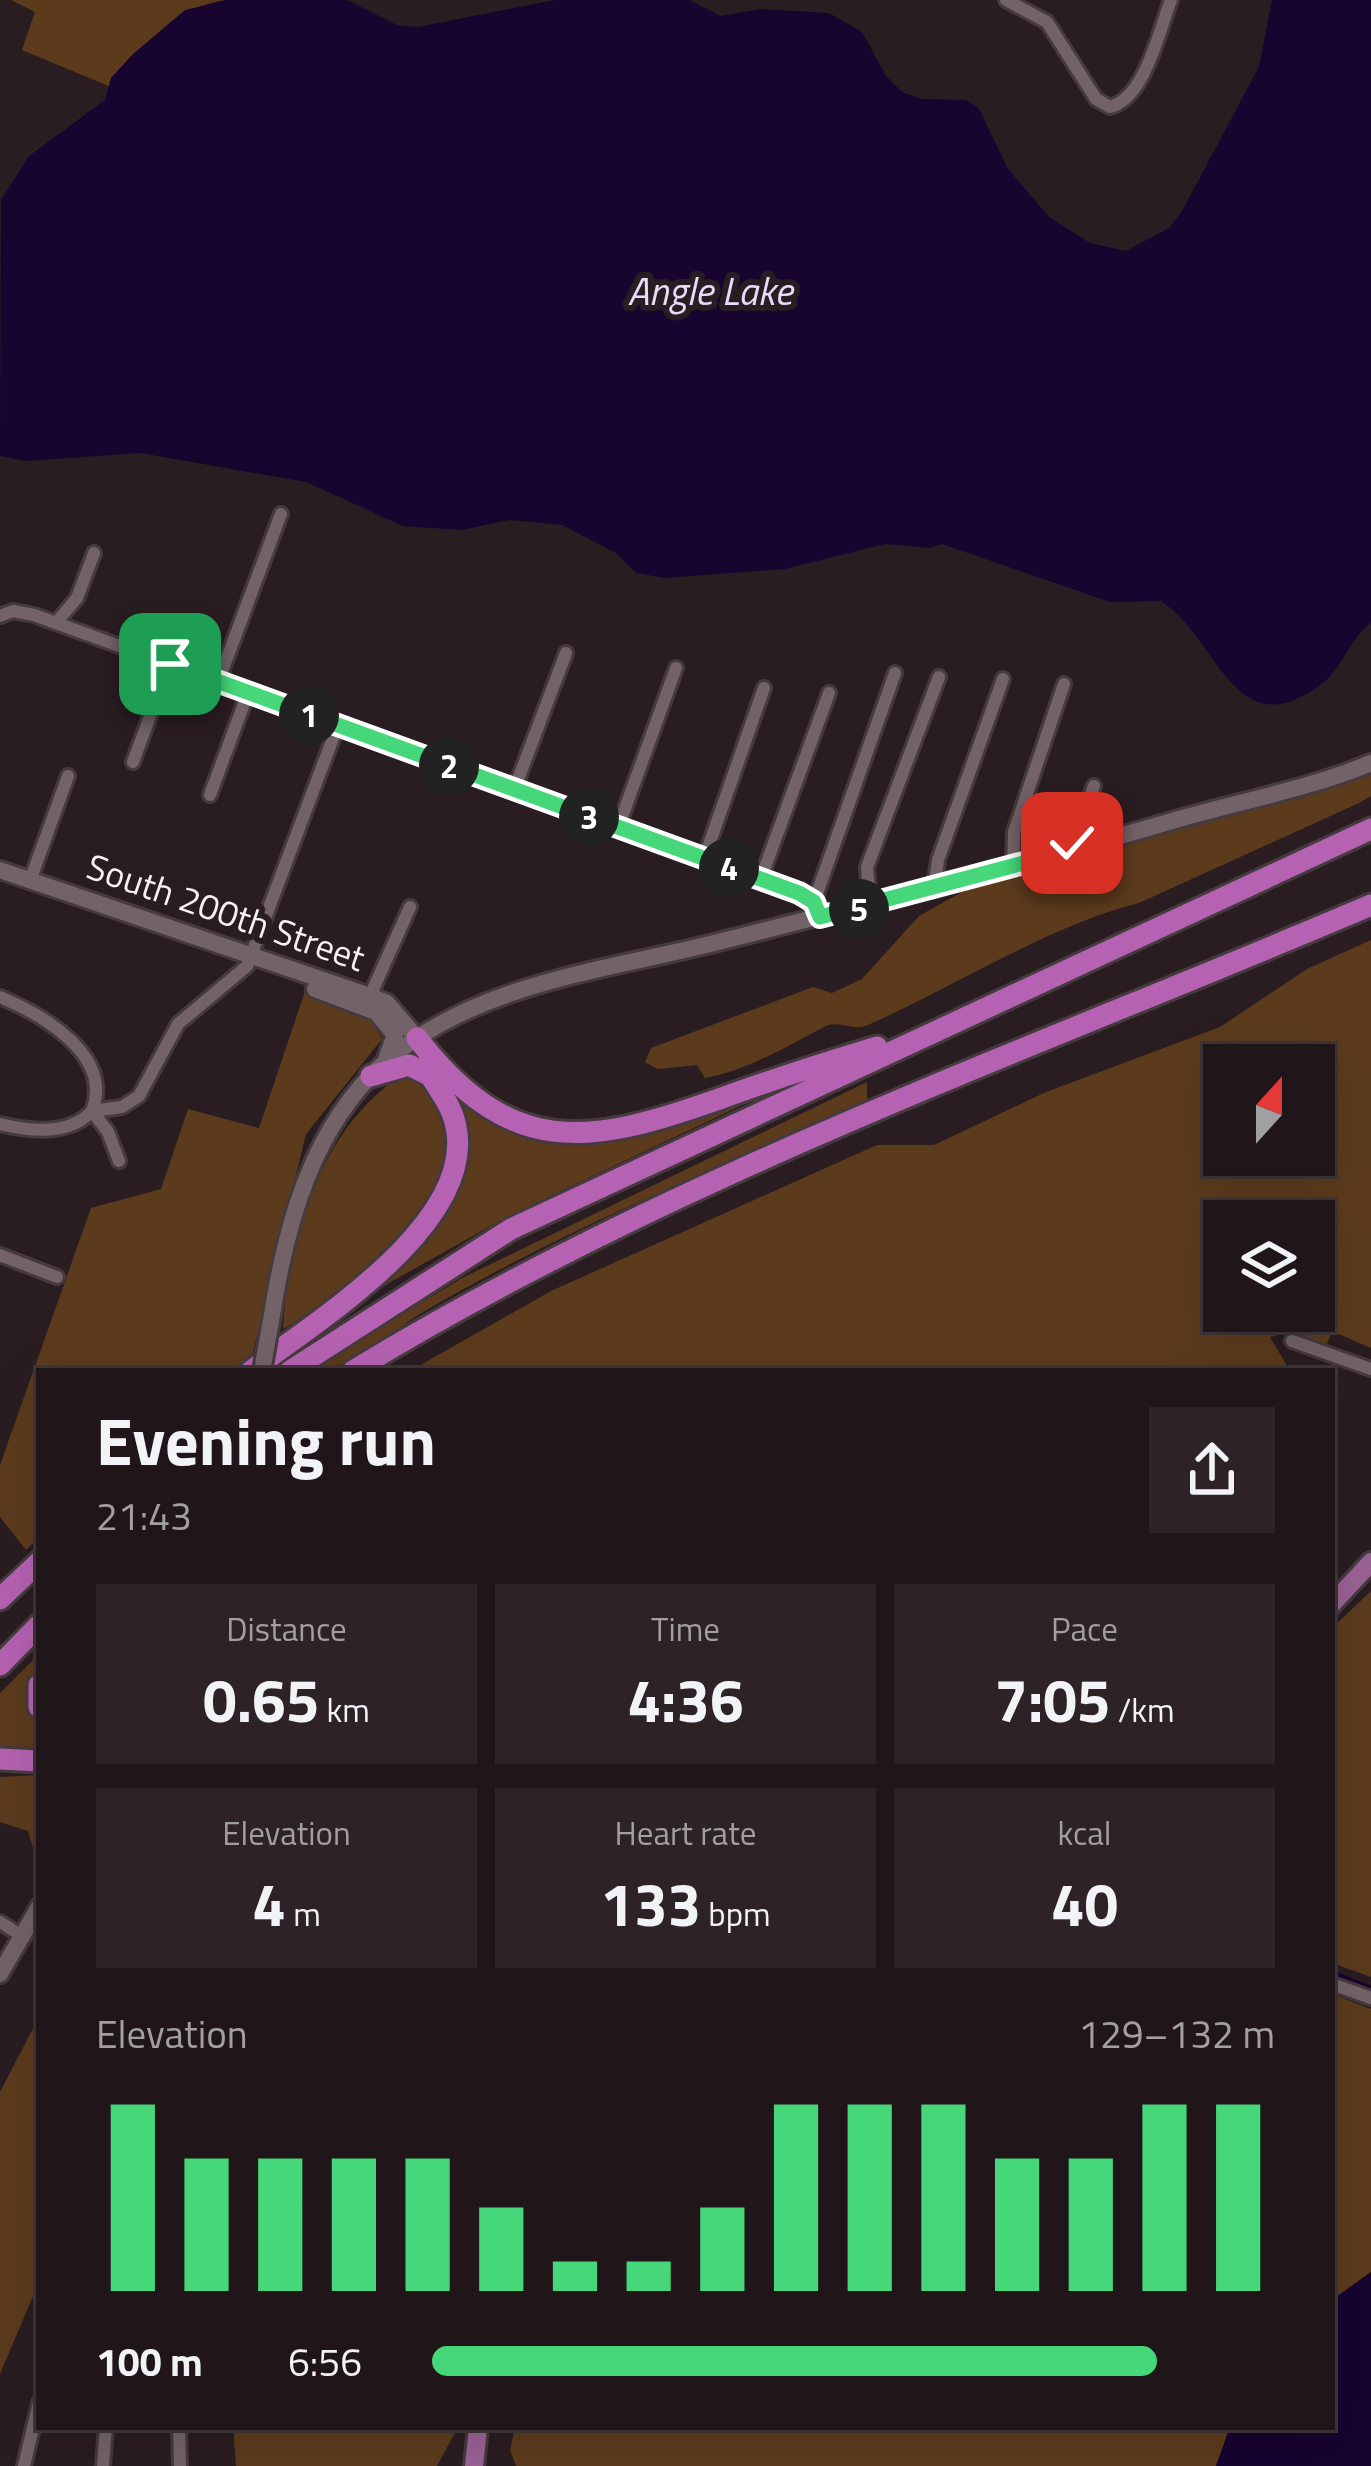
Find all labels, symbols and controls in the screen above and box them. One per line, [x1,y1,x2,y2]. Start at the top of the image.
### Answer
water label: Angle Lake [627,261,795,320]
pin [119,613,221,715]
icon: arrive [137,631,203,697]
pin: 1 [279,685,339,745]
text: 1 [300,690,318,740]
pin: 2 [419,736,479,796]
text: 2 [440,741,458,791]
pin: 3 [559,787,619,847]
text: 3 [580,792,598,842]
pin [1021,792,1123,894]
icon: check [1039,810,1105,876]
street label: South 200th Street [80,838,373,985]
pin: 4 [699,838,759,898]
text: 4 [720,843,738,893]
pin: 5 [829,879,889,939]
text: 5 [850,884,868,934]
north arrow [1203,1044,1335,1176]
map controls [1203,1044,1335,1332]
button: layers [1203,1200,1335,1332]
text: Evening run [96,1390,436,1491]
button: share [1149,1407,1275,1533]
text: 21:43 [96,1486,192,1545]
text: Distance [226,1604,347,1654]
text: Time [651,1604,720,1654]
text: Pace [1051,1604,1118,1654]
text: 0.65 [203,1654,319,1745]
text: 4:36 [627,1654,744,1745]
text: 7:05 [994,1654,1110,1745]
text: km [319,1685,370,1735]
text: /km [1110,1685,1175,1735]
text: Elevation [222,1808,351,1858]
text: Heart rate [615,1808,756,1858]
text: kcal [1058,1808,1111,1858]
text: 4 [252,1858,286,1949]
text: 133 [600,1858,701,1949]
text: 40 [1051,1858,1118,1949]
text: m [286,1889,321,1939]
text: bpm [701,1889,771,1939]
text: Elevation [96,2004,248,2063]
text: 129–132 m [1078,2004,1275,2063]
text: 100 m [96,2332,203,2391]
text: 6:56 [288,2332,362,2391]

